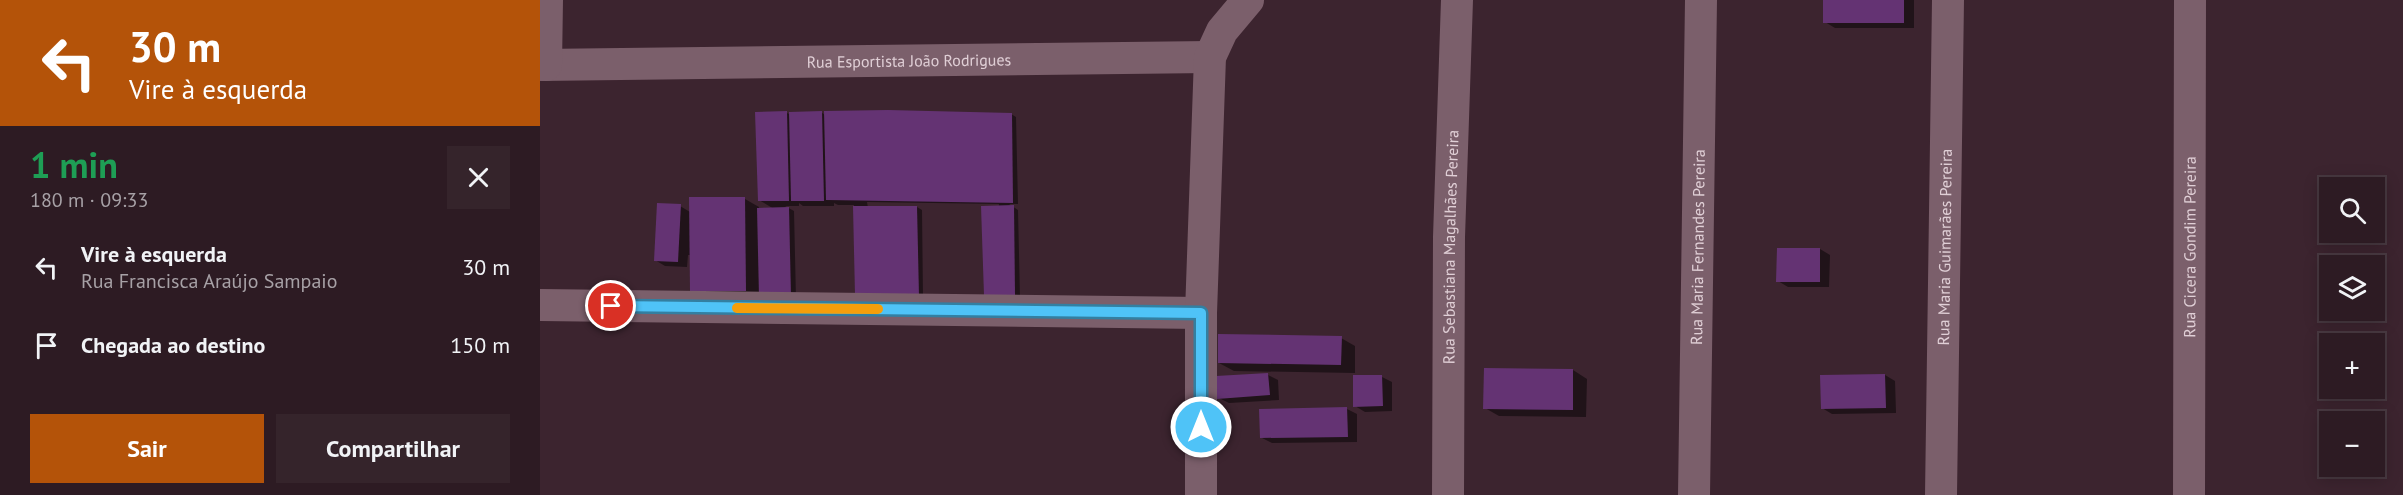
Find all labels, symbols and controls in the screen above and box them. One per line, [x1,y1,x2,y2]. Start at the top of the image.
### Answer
text: 30 m [129,19,221,74]
icon: left [30,24,108,102]
street label: Rua Esportista João Rodrigues [807,49,1012,72]
text: Vire à esquerda [129,72,307,106]
street label: Rua Sebastiana Magalhães Pereira [1439,130,1463,364]
text: 1 min [30,141,118,188]
button: close [447,146,510,209]
street label: Rua Maria Guimarães Pereira [1933,148,1956,346]
street label: Rua Maria Fernandes Pereira [1686,149,1709,345]
street label: Rua Cicera Gondim Pereira [2179,156,2200,338]
map controls [2319,177,2385,477]
button: search [2319,177,2385,243]
text: 180 m · 09:33 [30,187,148,213]
text: Vire à esquerda [81,240,227,268]
icon: left [30,251,63,284]
text: 30 m [462,253,510,281]
button: layers [2319,255,2385,321]
text: Rua Francisca Araújo Sampaio [81,268,337,294]
pin [585,280,636,331]
icon: arrive [594,289,627,322]
icon: arrive [30,329,63,362]
text: Chegada ao destino [81,331,265,359]
text: 150 m [450,331,510,359]
button: + [2319,333,2385,399]
position arrow [1169,395,1233,459]
button: − [2319,411,2385,477]
button: Sair [30,414,264,483]
button: Compartilhar [276,414,510,483]

